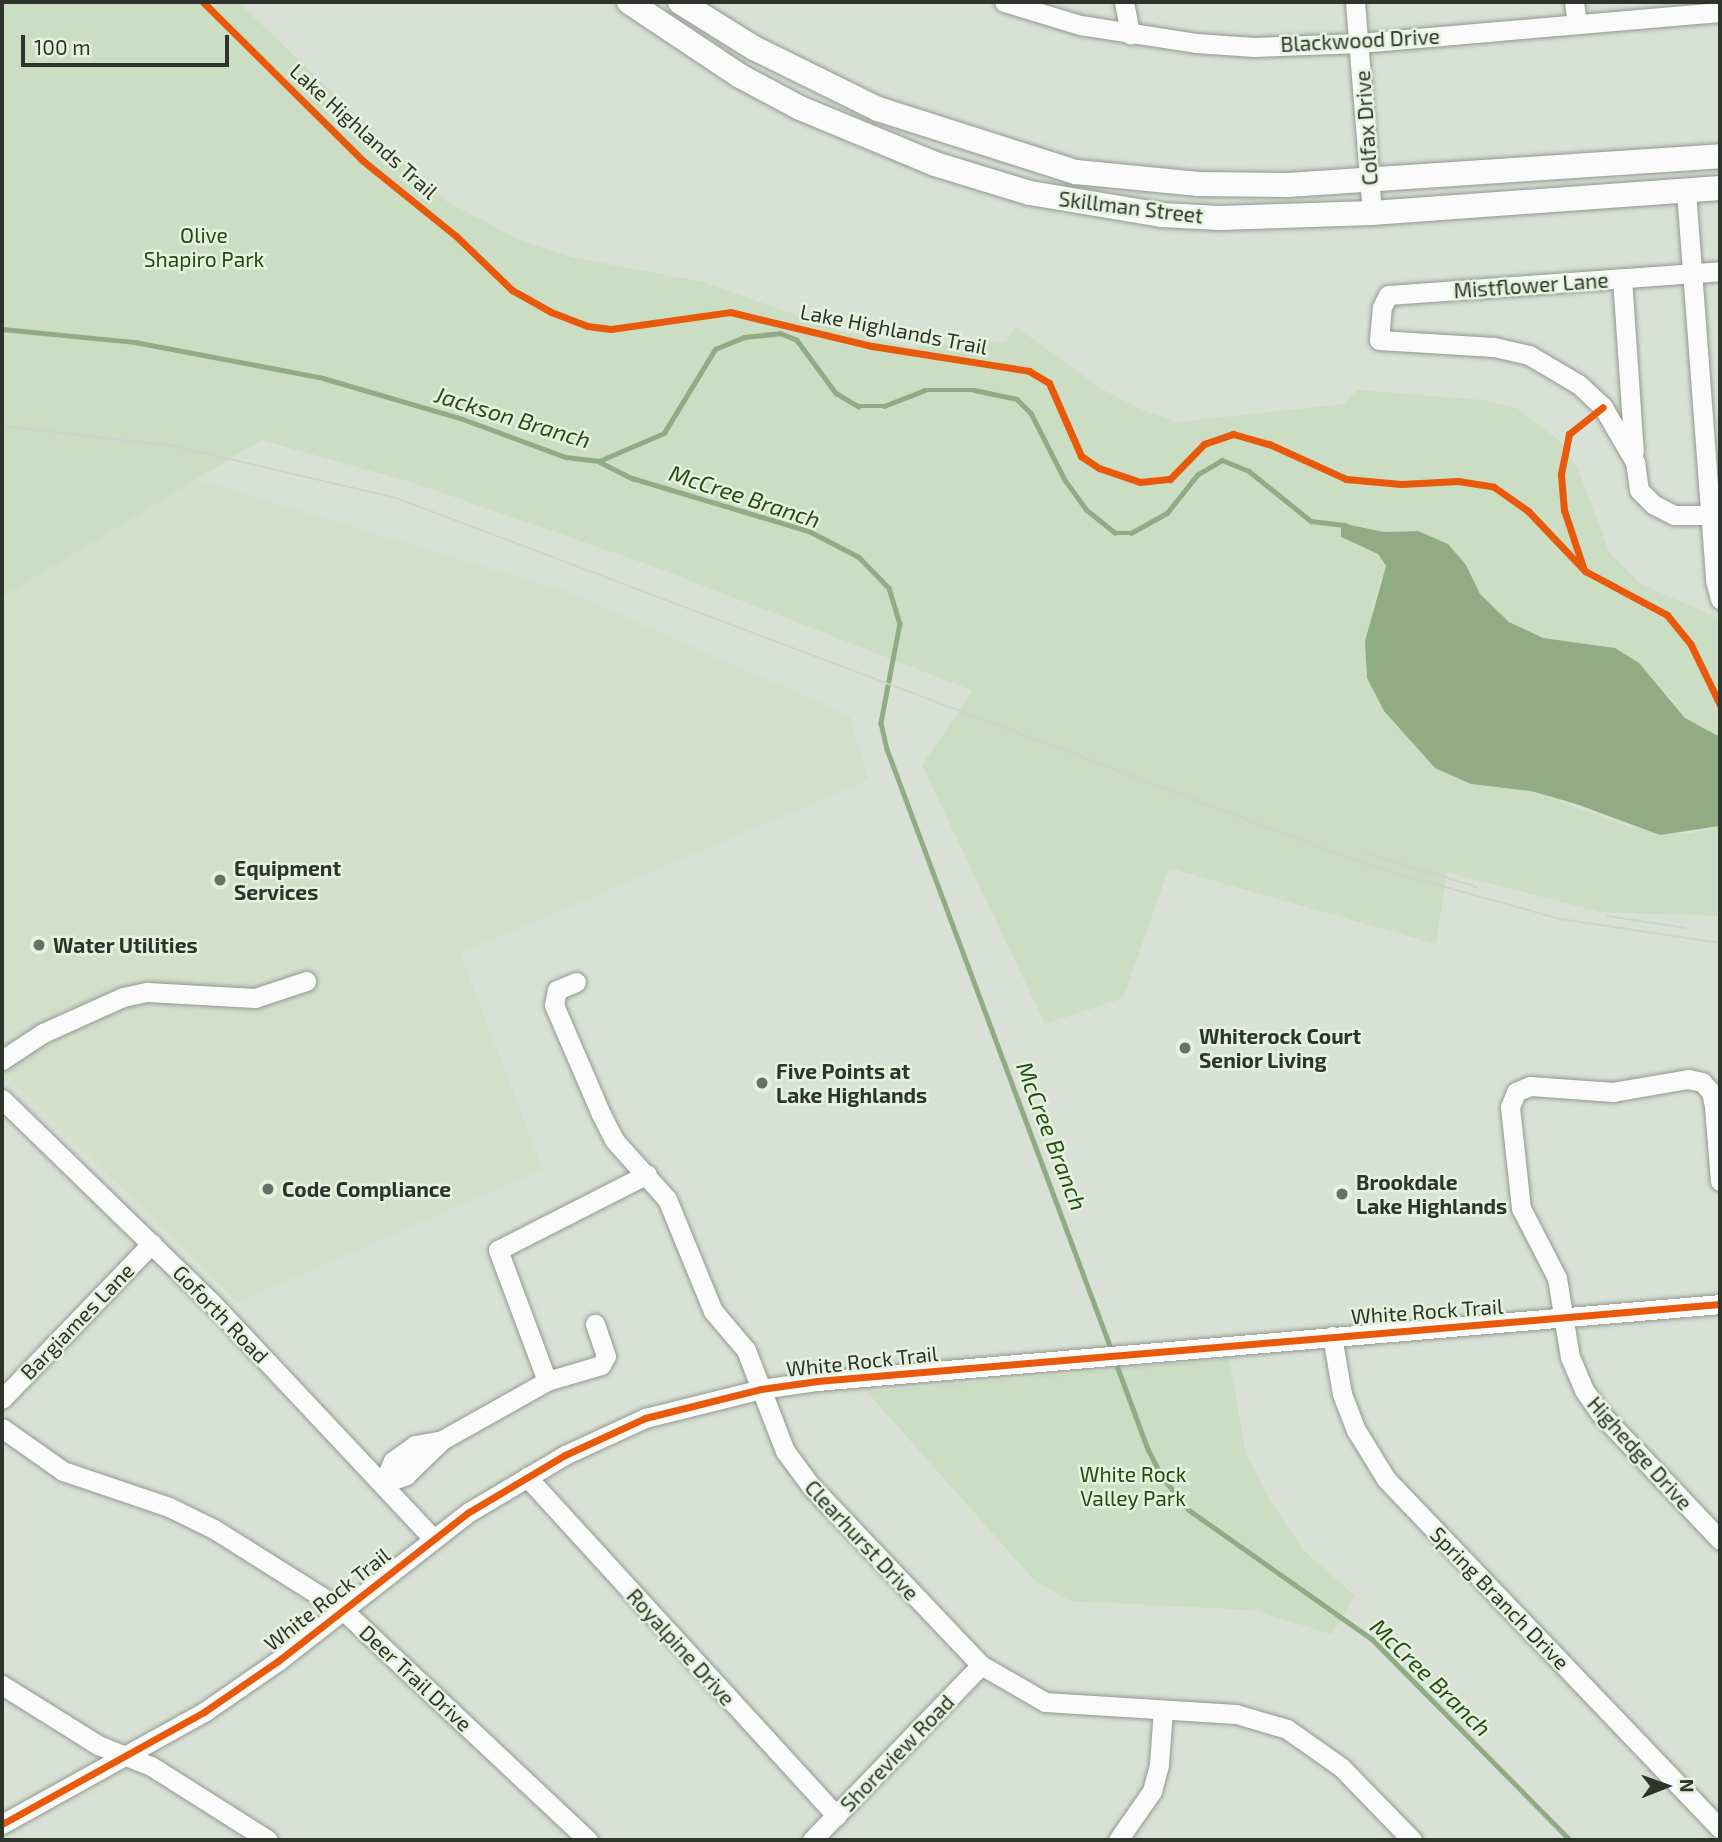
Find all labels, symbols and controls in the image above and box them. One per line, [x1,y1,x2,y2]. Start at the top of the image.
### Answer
scale bar [24,21,233,65]
street label: Blackwood Drive [1280,23,1440,57]
text: 100 m [34,34,91,59]
street label: Lake Highlands Trail [285,58,443,204]
street label: Colfax Drive [1349,70,1383,186]
street label: Skillman Street [1057,186,1205,228]
park label: Olive Shapiro Park [144,222,264,272]
street label: Mistflower Lane [1453,267,1609,303]
street label: Lake Highlands Trail [798,298,990,360]
water label: Jackson Branch [432,380,594,454]
water label: McCree Branch [666,459,824,533]
place label: Equipment Services [234,855,341,905]
marker: Equipment Services [212,872,228,888]
place label: Water Utilities [53,932,198,958]
marker: Water Utilities [31,937,47,953]
place label: Whiterock Court Senior Living [1199,1023,1361,1073]
marker: Whiterock Court Senior Living [1177,1040,1193,1056]
place label: Five Points at Lake Highlands [776,1058,927,1108]
water label: McCree Branch [1011,1058,1093,1214]
marker: Five Points at Lake Highlands [754,1075,770,1091]
place label: Brookdale Lake Highlands [1356,1169,1507,1219]
place label: Code Compliance [282,1176,451,1202]
marker: Code Compliance [260,1181,276,1197]
marker: Brookdale Lake Highlands [1334,1186,1350,1202]
street label: Bargiames Lane [15,1258,139,1384]
street label: Goforth Road [168,1260,274,1368]
street label: White Rock Trail [1350,1293,1504,1329]
street label: White Rock Trail [784,1340,940,1382]
street label: Highedge Drive [1582,1391,1698,1515]
park label: White Rock Valley Park [1079,1461,1187,1511]
street label: Clearhurst Drive [800,1475,924,1605]
street label: Spring Branch Drive [1426,1521,1574,1675]
street label: White Rock Trail [259,1542,395,1656]
street label: Royalpine Drive [622,1583,740,1711]
water label: McCree Branch [1365,1613,1497,1741]
street label: Deer Trail Drive [354,1619,478,1737]
street label: Shoreview Road [835,1689,959,1817]
north arrow [1631,1751,1701,1821]
text: N [1676,1779,1699,1793]

